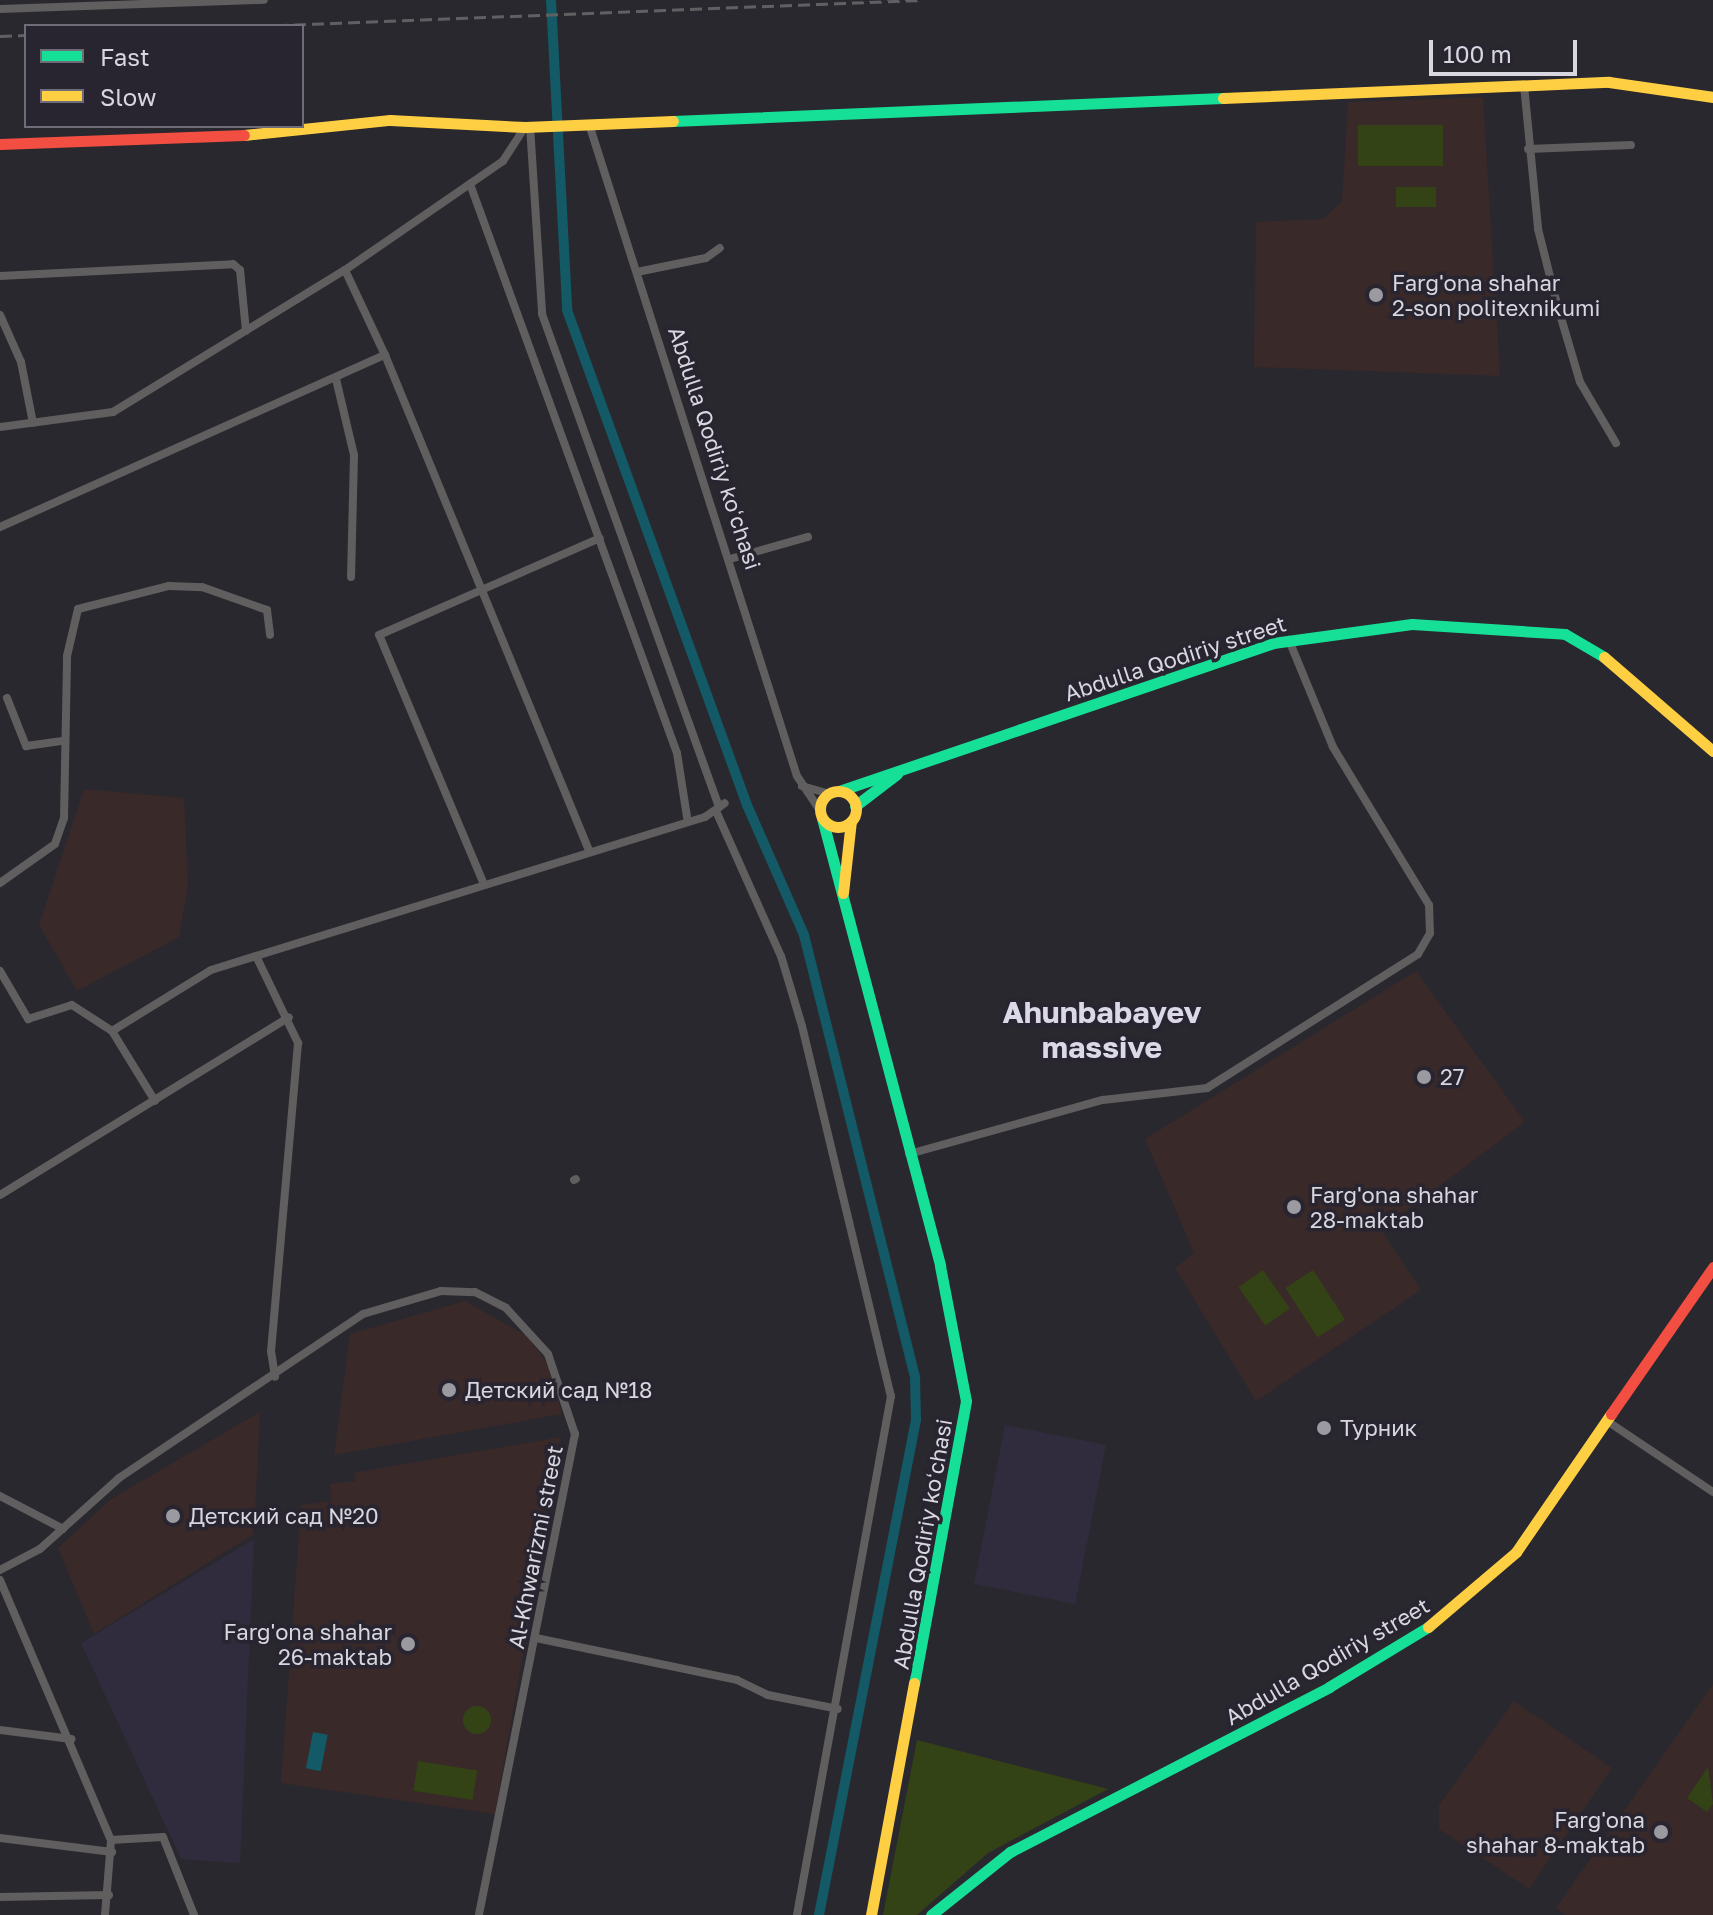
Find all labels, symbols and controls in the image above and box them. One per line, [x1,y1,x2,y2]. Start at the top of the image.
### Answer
legend [24,24,304,128]
scale bar [1433,24,1581,74]
text: 100 m [1443,39,1512,68]
text: Fast [100,42,150,71]
text: Slow [100,82,156,111]
place label: Farg'ona shahar 2-son politexnikumi [1392,269,1600,320]
marker: Farg'ona shahar 2-son politexnikumi [1367,286,1385,304]
street label: Abdulla Qodiriy koʻchasi [663,323,767,573]
street label: Abdulla Qodiriy street [1061,610,1289,706]
district label: Ahunbabayev massive [1002,994,1202,1064]
place label: 27 [1440,1064,1464,1090]
marker: 27 [1415,1068,1433,1086]
place label: Farg'ona shahar 28-maktab [1310,1181,1478,1232]
marker: Farg'ona shahar 28-maktab [1285,1198,1303,1216]
place label: Детский сад №18 [465,1377,652,1403]
marker: Детский сад №18 [440,1381,458,1399]
place label: Турник [1340,1415,1417,1441]
street label: Abdulla Qodiriy koʻchasi [887,1417,957,1671]
marker: Турник [1315,1419,1333,1437]
street label: Al-Khwarizmi street [502,1443,568,1651]
place label: Детский сад №20 [189,1503,379,1529]
marker: Детский сад №20 [164,1507,182,1525]
street label: Abdulla Qodiriy street [1220,1592,1434,1730]
place label: Farg'ona shahar 26-maktab [224,1618,392,1670]
marker: Farg'ona shahar 26-maktab [399,1635,417,1653]
place label: Farg'ona shahar 8-maktab [1466,1806,1645,1858]
marker: Farg'ona shahar 8-maktab [1652,1823,1670,1841]

